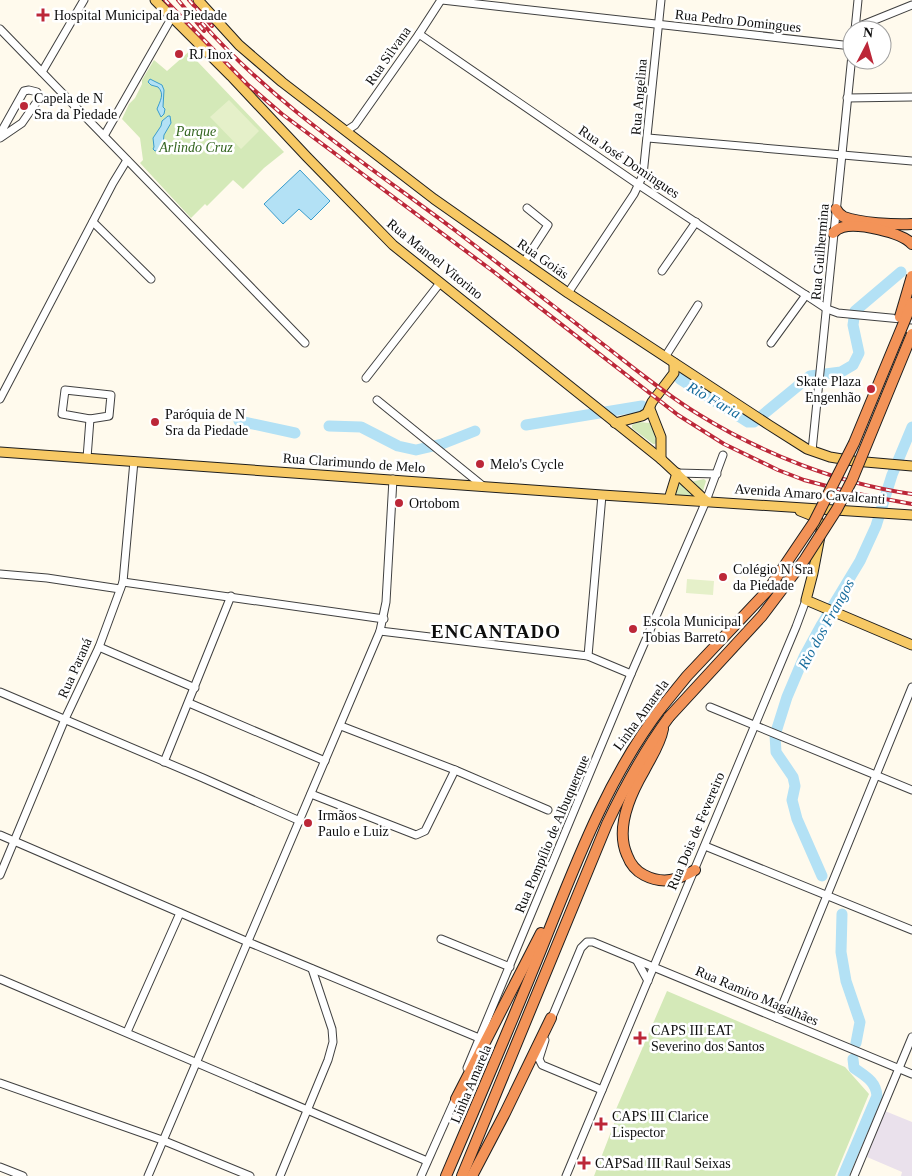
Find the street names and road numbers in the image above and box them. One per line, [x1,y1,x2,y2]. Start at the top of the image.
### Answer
street label: Rua Pedro Domingues [674,7,802,35]
street label: Rua Silvana [362,23,414,88]
street label: Rua Angelina [628,57,650,136]
street label: Rua José Domingues [576,123,682,201]
street label: Rua Guilhermina [808,202,832,301]
street label: Rua Manoel Vitorino [384,216,486,302]
street label: Rua Goiás [515,236,571,282]
street label: Rua Clarimundo de Melo [282,451,426,475]
street label: Avenida Amaro Cavalcanti [734,481,886,507]
street label: Rua Paraná [55,635,95,700]
street label: Linha Amarela [610,676,672,753]
street label: Rua Pompílio de Albuquerque [512,753,592,915]
street label: Rua Dois de Fevereiro [664,770,728,892]
street label: Rua Ramiro Magalhães [693,963,821,1029]
street label: Linha Amarela [448,1042,495,1125]

